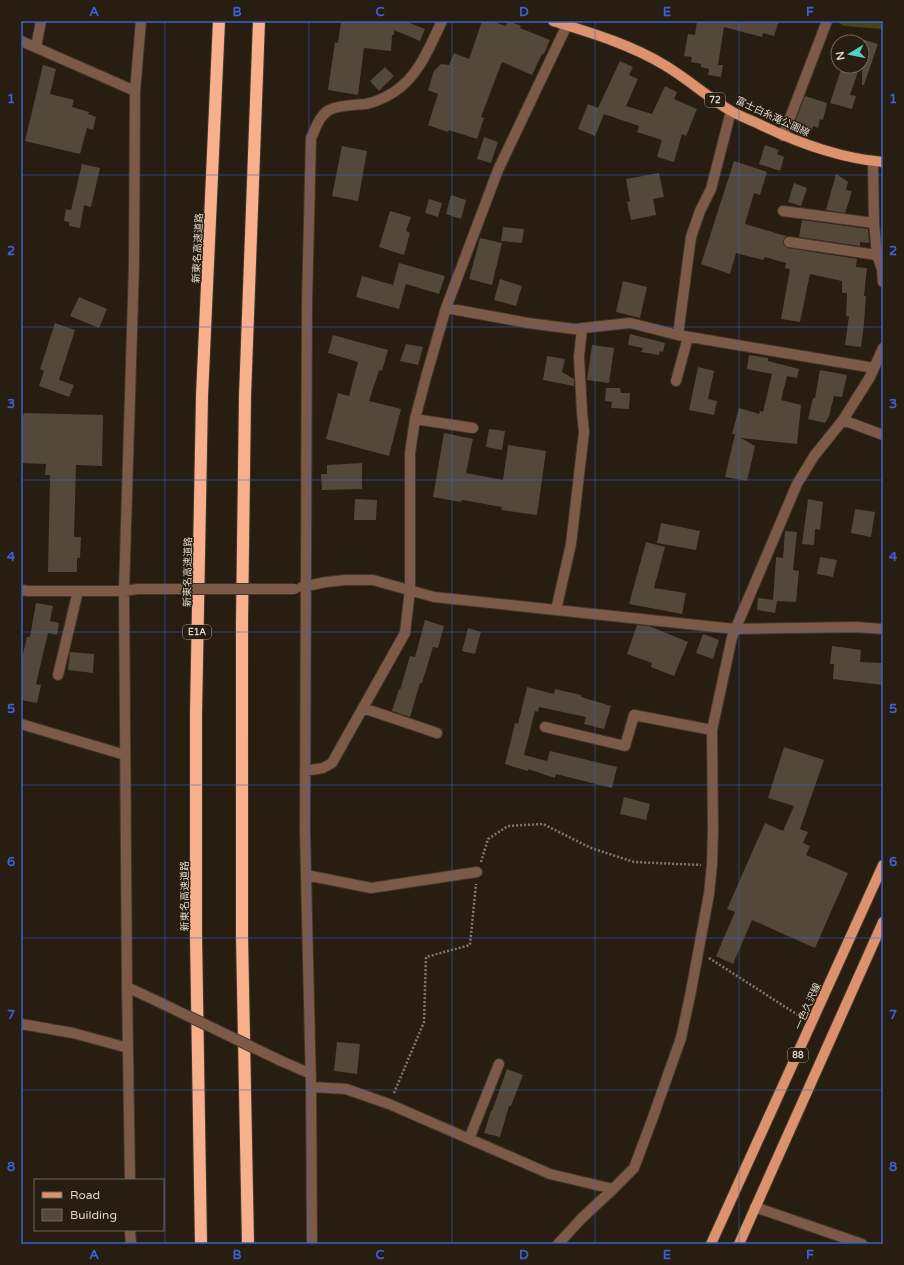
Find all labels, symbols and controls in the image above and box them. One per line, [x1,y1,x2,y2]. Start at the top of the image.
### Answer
text: A [89,4,99,20]
text: B [232,4,242,20]
text: C [375,4,385,20]
text: D [519,4,529,20]
text: E [663,4,671,20]
text: F [806,4,814,20]
north arrow [830,34,870,74]
text: N [833,50,848,61]
text: 1 [7,91,15,107]
text: 1 [889,91,897,107]
road number: 72 [705,93,725,107]
street label: 富士白糸滝公園線 [734,95,811,139]
street label: 新東名高速道路 [190,213,206,283]
text: 2 [7,243,15,259]
text: 2 [889,243,897,259]
text: 3 [7,396,15,412]
text: 3 [889,396,897,412]
street label: 新東名高速道路 [181,537,195,607]
text: 4 [7,549,16,565]
text: 4 [889,549,898,565]
road number: E1A [183,625,211,639]
text: 5 [7,701,15,717]
text: 5 [889,701,897,717]
text: 6 [7,854,15,870]
text: 6 [889,854,897,870]
street label: 新東名高速道路 [179,861,191,931]
street label: 一色久沢線 [792,981,824,1032]
text: 7 [7,1007,15,1023]
text: 7 [889,1007,897,1023]
road number: 88 [788,1048,808,1062]
text: 8 [7,1159,15,1175]
text: 8 [889,1159,897,1175]
legend [34,1179,164,1231]
text: Road [70,1188,100,1202]
text: Building [70,1208,117,1222]
text: A [89,1247,99,1263]
text: B [232,1247,242,1263]
text: C [375,1247,385,1263]
text: D [519,1247,529,1263]
text: E [663,1247,671,1263]
text: F [806,1247,814,1263]

